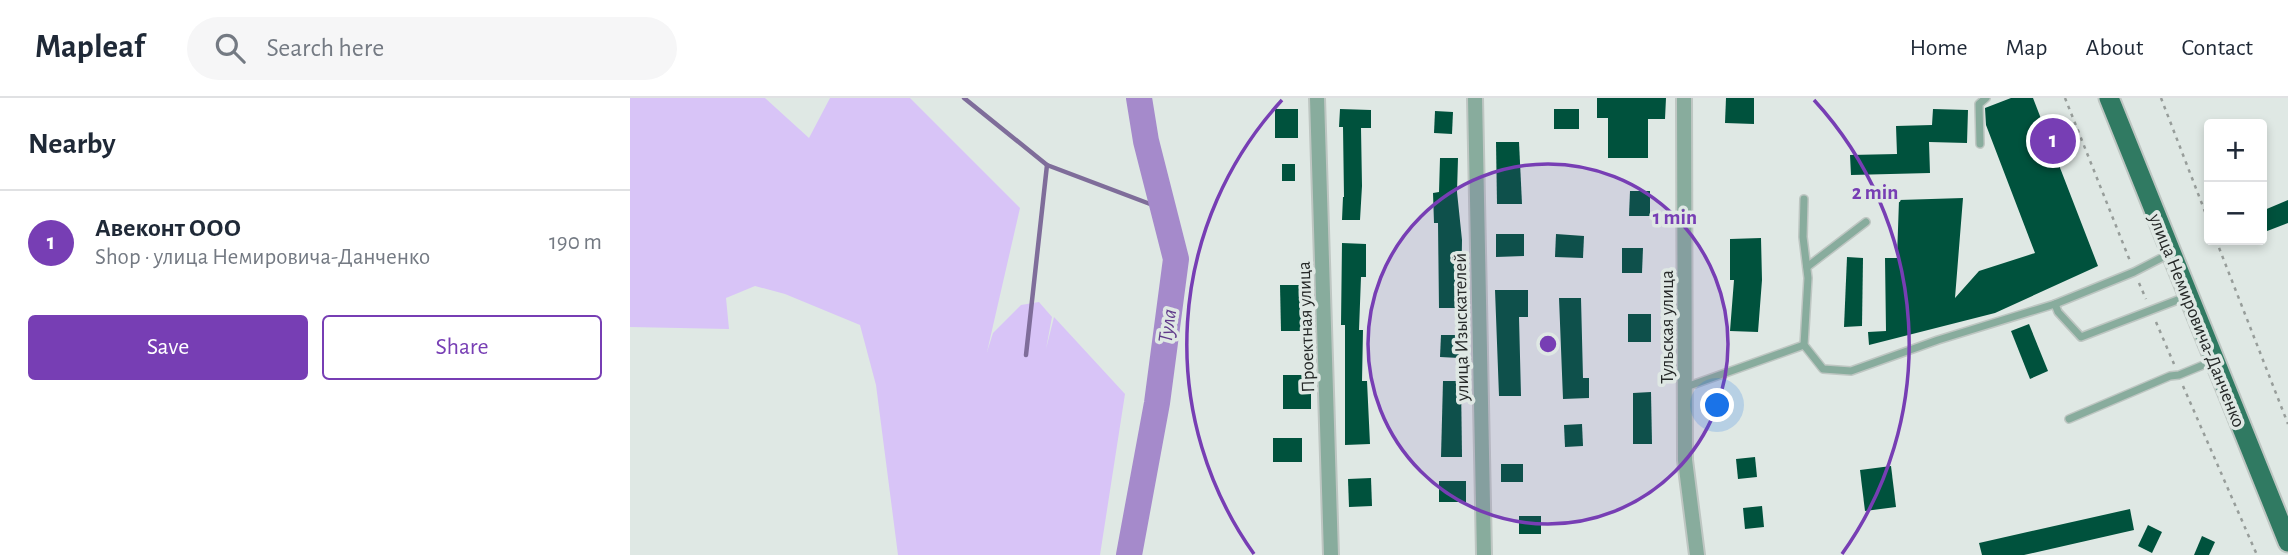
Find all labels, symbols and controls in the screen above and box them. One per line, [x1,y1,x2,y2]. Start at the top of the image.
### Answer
search box [187,17,677,80]
icon: search [211,29,249,67]
text: Mapleaf [35,31,145,64]
text: Search here [267,35,384,61]
text: Home [1910,36,1968,60]
text: Map [2006,36,2048,60]
text: About [2086,36,2143,60]
text: Contact [2181,36,2253,60]
pin: 1 [2030,115,2076,167]
map controls [2204,119,2267,245]
button: + [2204,119,2267,182]
text: Nearby [28,129,116,159]
text: 2 min [1852,182,1898,203]
button: − [2204,182,2267,245]
text: 1 min [1653,207,1697,228]
street label: улица Немировича-Данченко [2145,210,2248,430]
text: Авеконт ООО [95,215,241,241]
text: 1 [47,231,55,254]
text: 190 m [549,231,602,254]
text: Shop · улица Немировича-Данченко [95,246,430,269]
street label: улица Изыскателей [1451,253,1472,402]
street label: Проектная улица [1295,261,1318,393]
street label: Тульская улица [1658,270,1677,384]
water label: Тула [1155,308,1180,344]
button: Save [28,315,308,380]
button: Share [322,315,602,380]
centre of rings [1536,332,1560,356]
your location [1700,388,1734,422]

